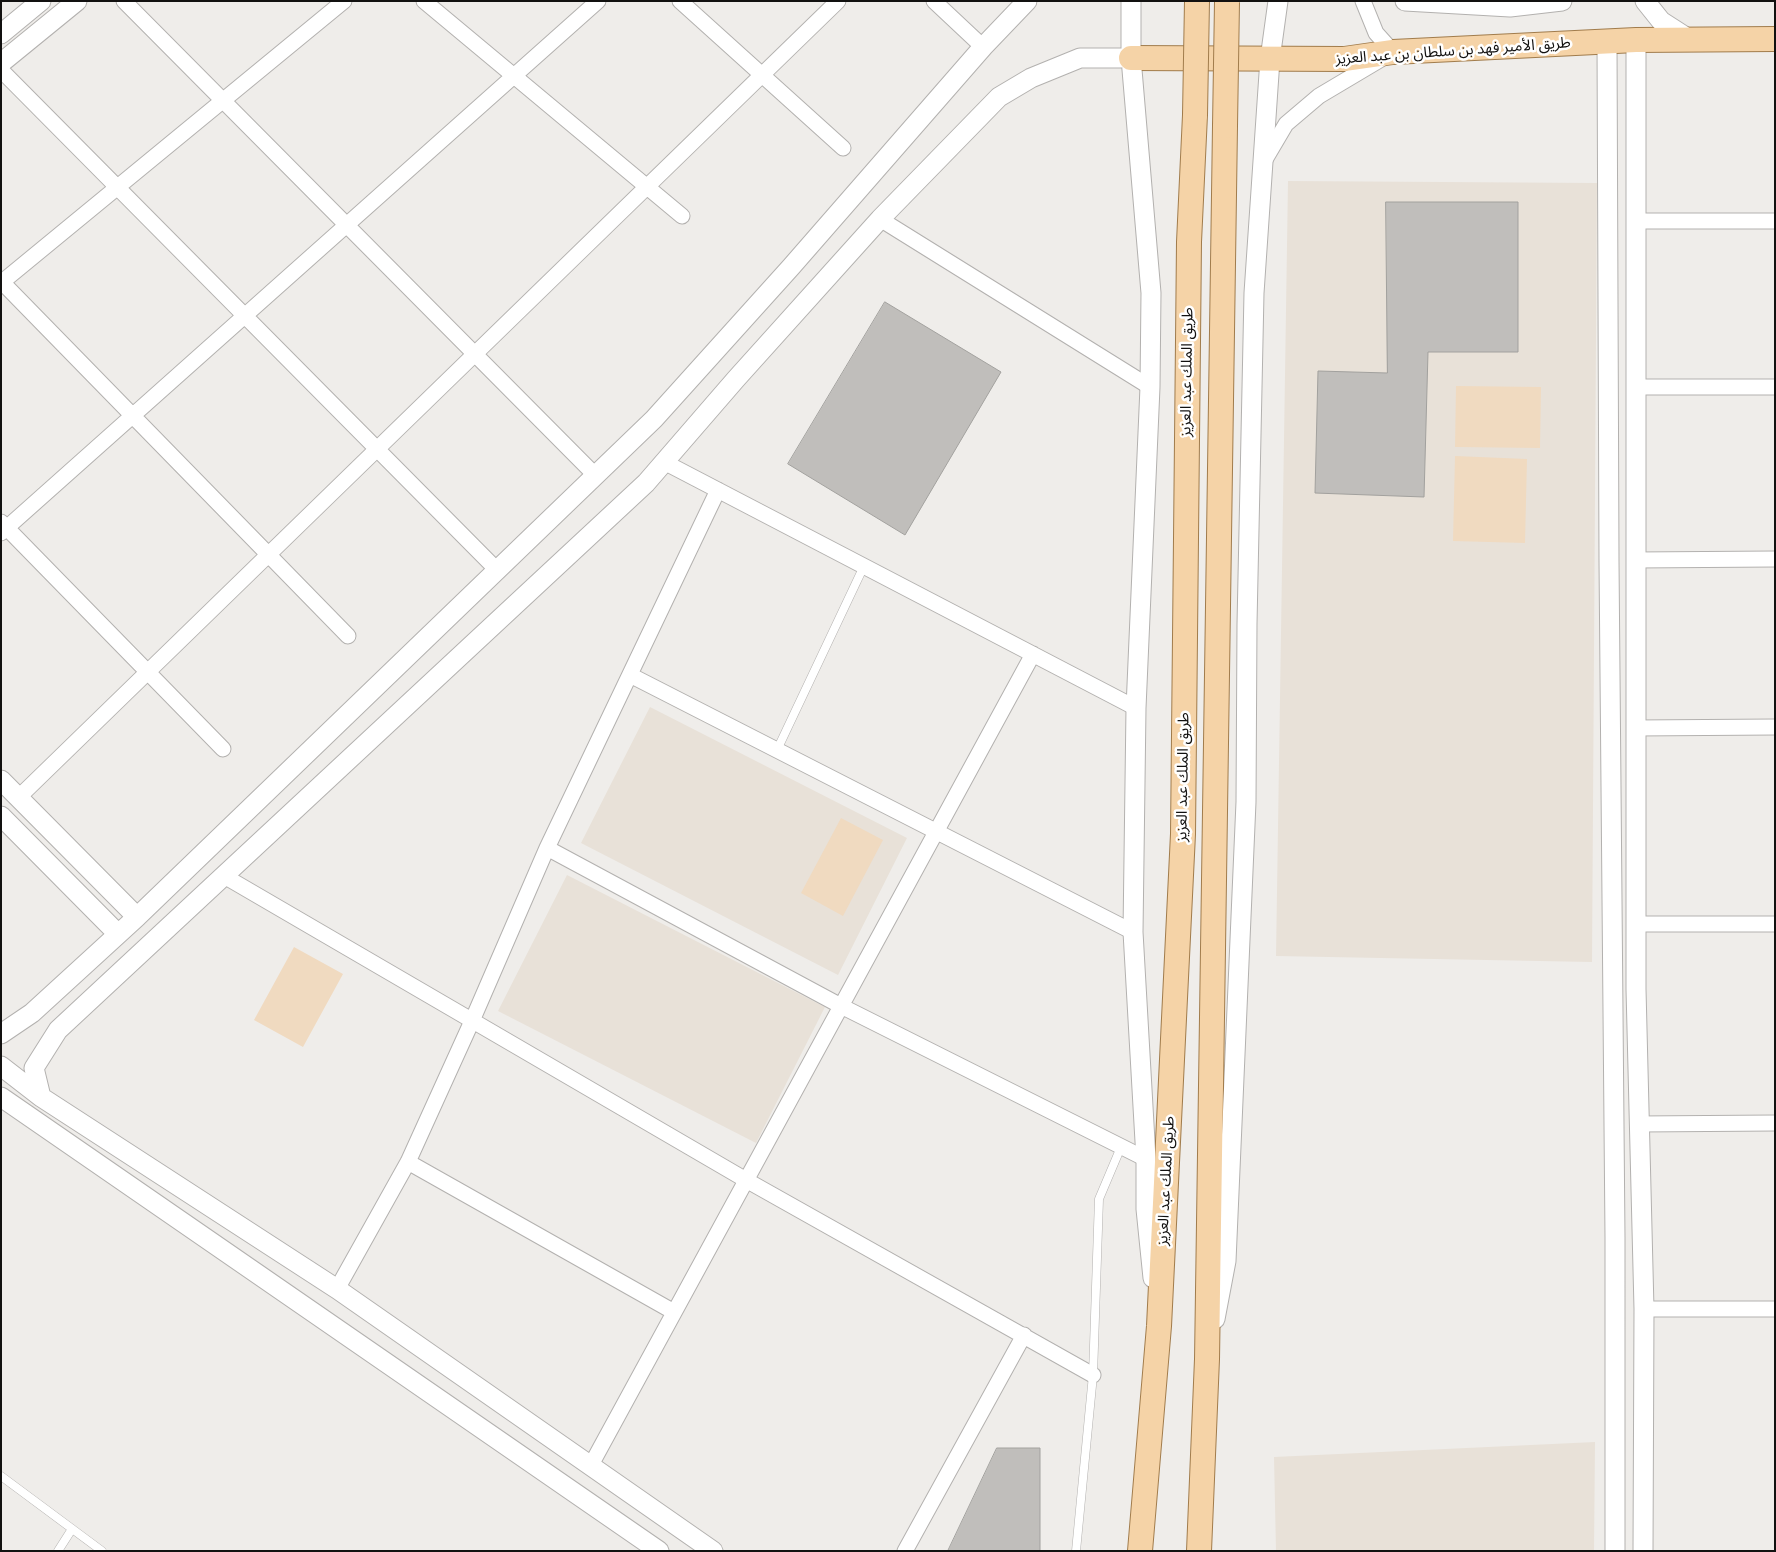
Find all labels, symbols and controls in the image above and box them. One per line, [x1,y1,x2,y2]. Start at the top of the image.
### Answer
street label: طريق الأمير فهد بن سلطان بن عبد العزيز [1335,34,1571,68]
street label: طريق الملك عبد العزيز [1177,307,1197,437]
street label: طريق الملك عبد العزيز [1173,712,1193,842]
street label: طريق الملك عبد العزيز [1154,1116,1178,1246]

